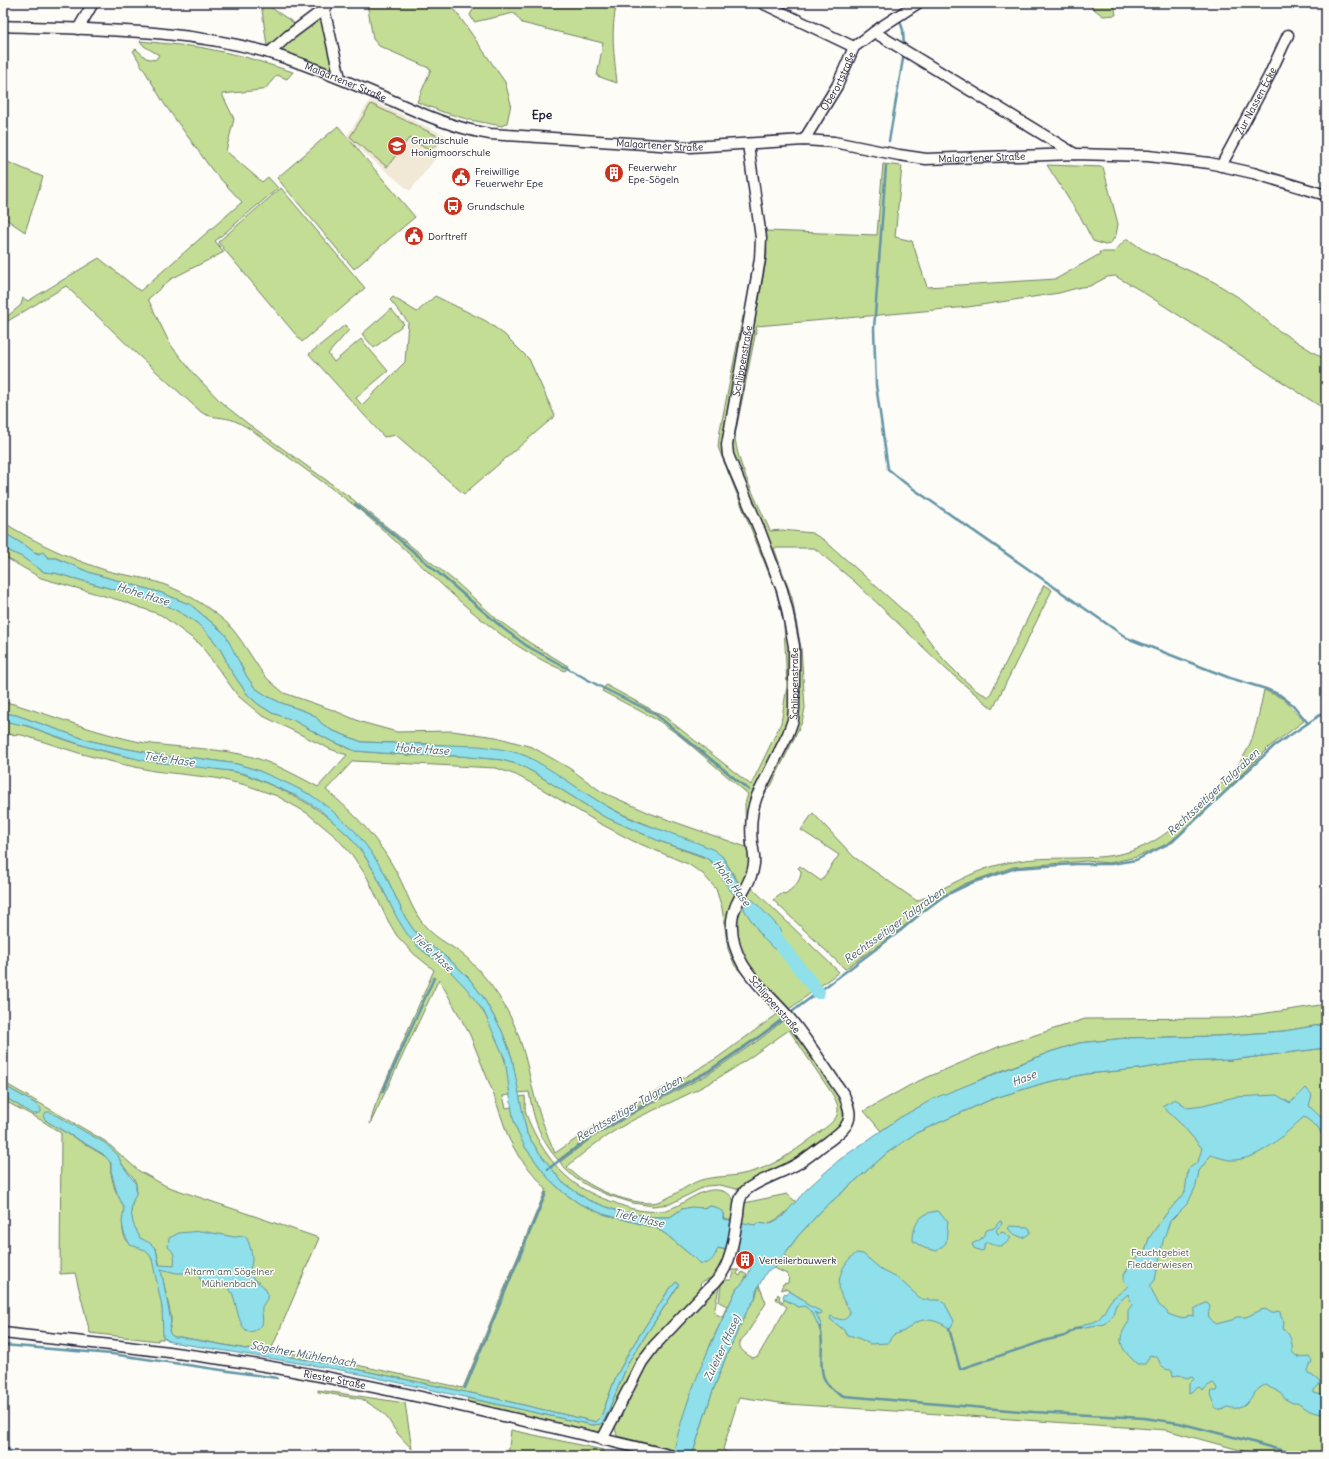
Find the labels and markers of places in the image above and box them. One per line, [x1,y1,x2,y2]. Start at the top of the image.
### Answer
place label: Grundschule Honigmoorschule [411,134,490,159]
school or university icon: Grundschule Honigmoorschule [386,135,408,157]
place label: Feuerwehr Epe-Sögeln [628,161,679,186]
building icon: Feuerwehr Epe-Sögeln [603,162,625,184]
place label: Freiwillige Feuerwehr Epe [475,165,543,190]
public building icon: Freiwillige Feuerwehr Epe [450,166,472,188]
bus stop icon: Grundschule [442,195,464,217]
place label: Grundschule [467,200,525,213]
public building icon: Dorftreff [403,225,425,247]
place label: Dorftreff [428,230,468,243]
building icon: Verteilerbauwerk [734,1249,756,1271]
place label: Verteilerbauwerk [759,1254,836,1267]

